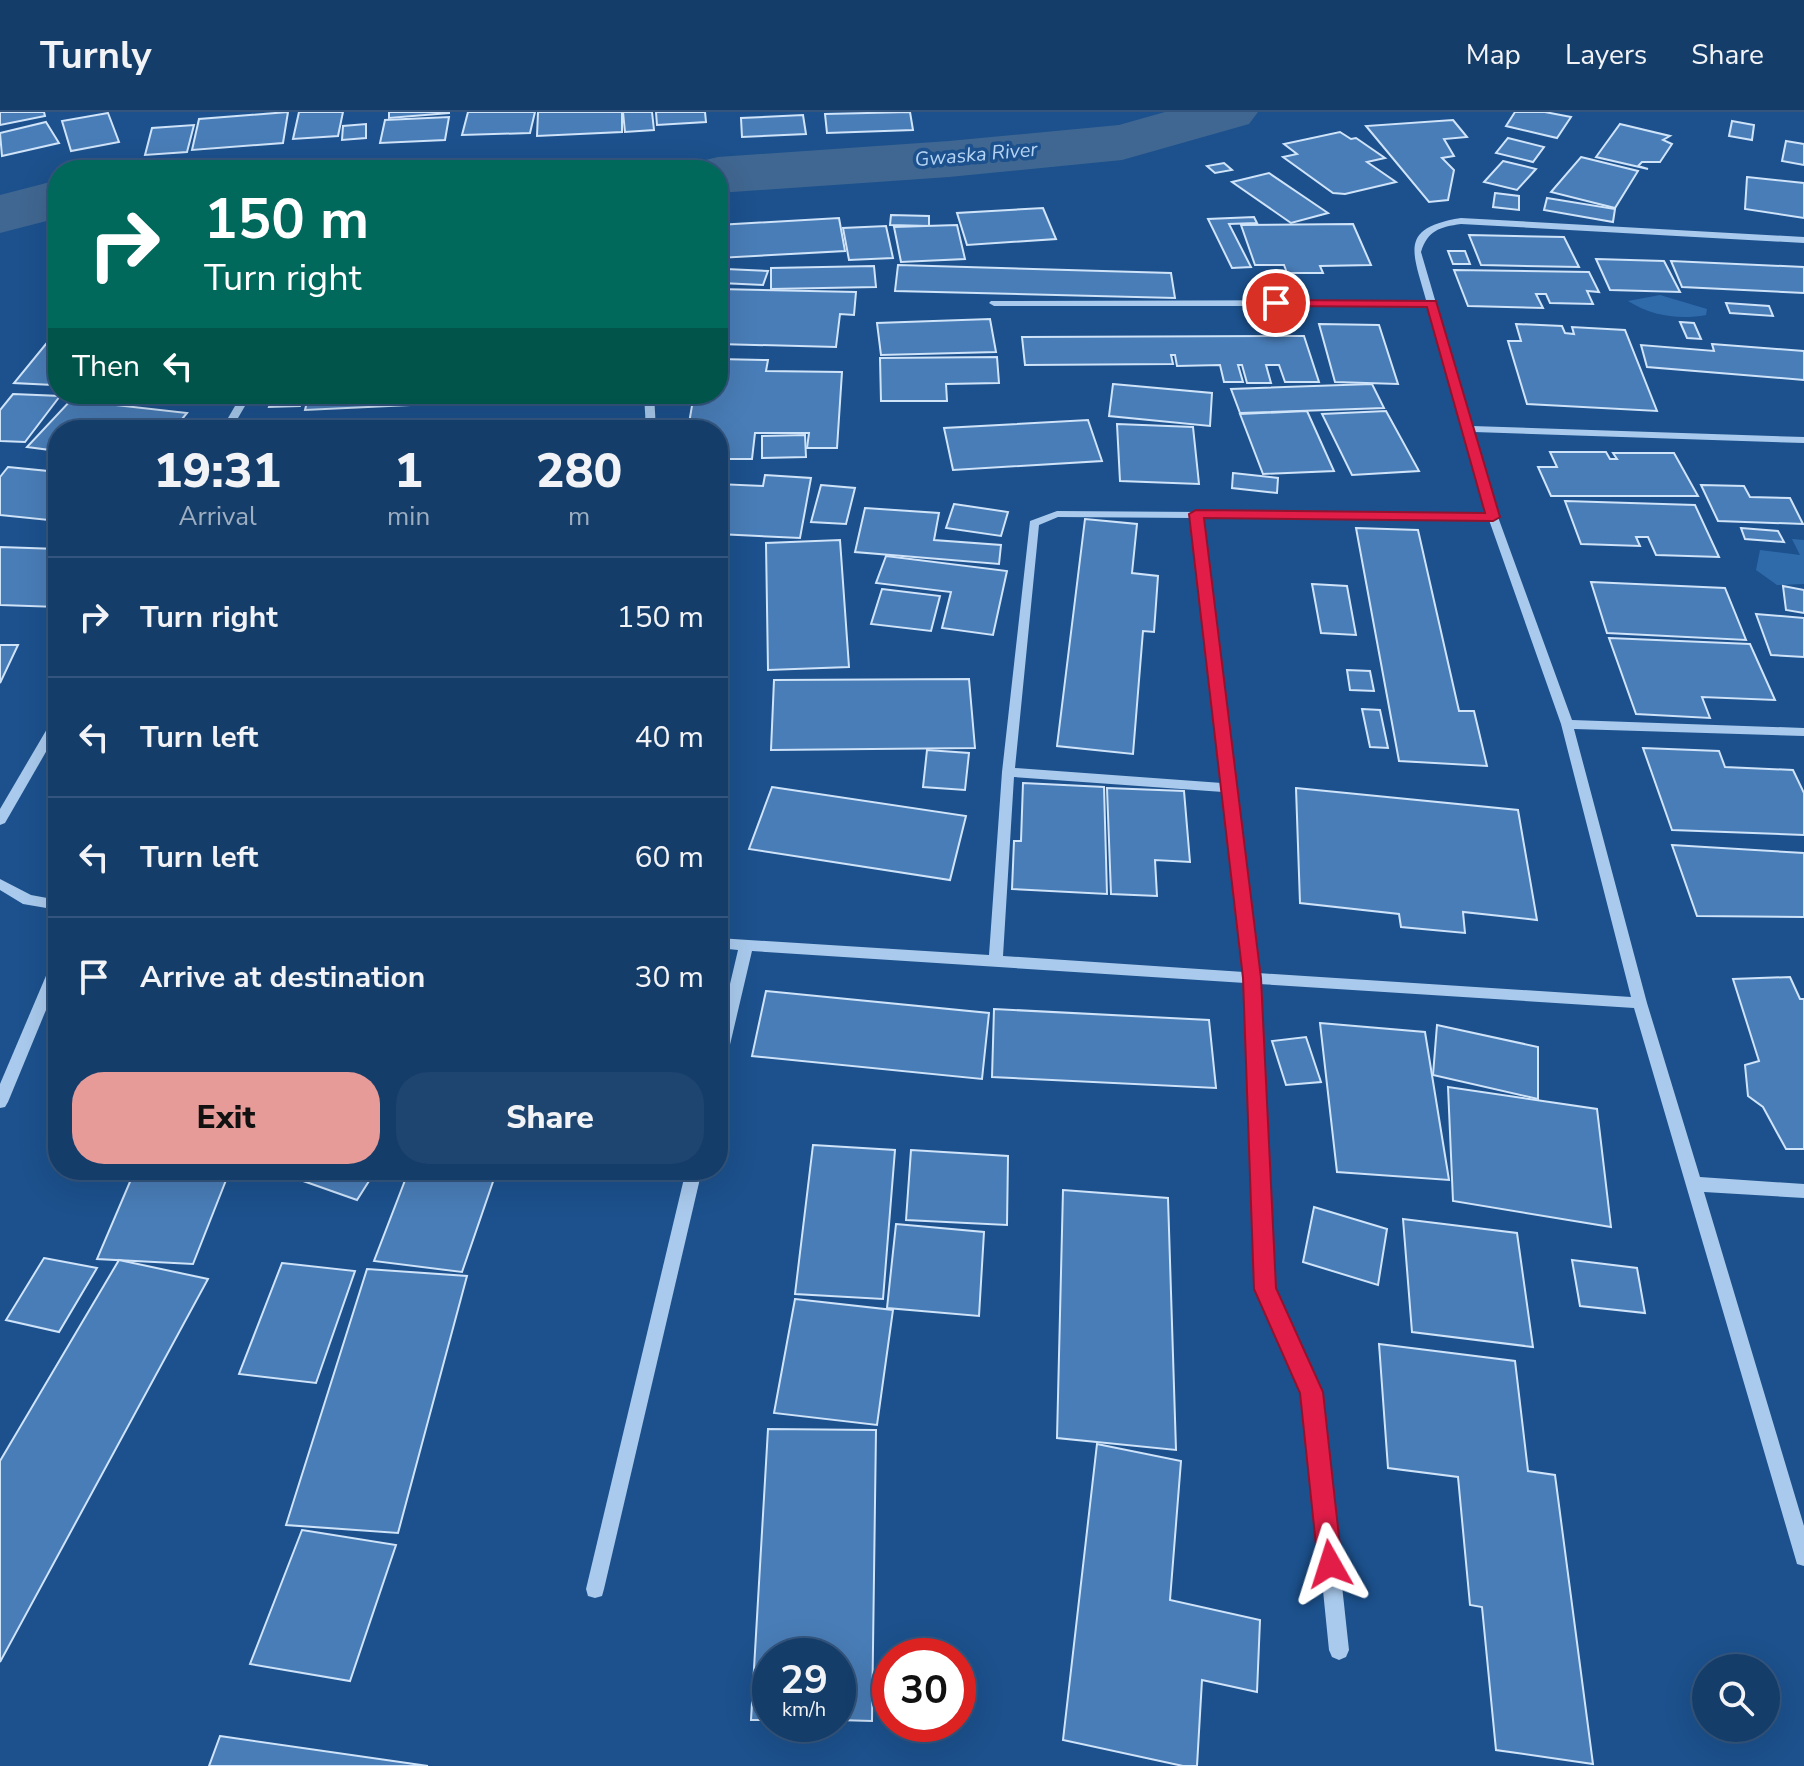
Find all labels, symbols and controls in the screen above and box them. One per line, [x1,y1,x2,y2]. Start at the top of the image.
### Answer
text: Turnly [40,30,152,81]
text: Map [1466,36,1521,74]
text: Layers [1565,36,1647,74]
text: Share [1691,36,1764,74]
water label: Gwaska River [914,136,1039,173]
text: 150 m [204,181,369,258]
icon: right [72,192,176,296]
text: Turn right [204,254,361,303]
pin [1242,269,1310,337]
icon: arrive [1254,281,1298,325]
icon: left [156,344,200,388]
text: Then [72,346,140,387]
text: 19:31 [154,438,281,504]
text: 1 [394,438,423,504]
text: 280 [536,438,622,504]
text: Arrival [178,499,257,534]
text: min [387,499,430,534]
text: m [568,499,590,534]
icon: right [72,595,116,639]
text: Turn right [140,597,278,638]
text: 150 m [617,597,704,638]
icon: left [72,715,116,759]
text: Turn left [140,717,258,758]
text: 40 m [635,717,704,758]
icon: left [72,835,116,879]
text: Turn left [140,837,258,878]
text: 60 m [635,837,704,878]
icon: arrive [72,955,116,999]
text: Arrive at destination [140,957,425,998]
text: 30 m [635,957,704,998]
button: Exit [72,1072,380,1164]
button: Share [396,1072,704,1164]
position arrow [1288,1522,1372,1606]
speed limit sign: 30 [872,1638,976,1742]
text: 29 [780,1653,828,1707]
map controls [1692,1654,1780,1742]
button: search [1692,1654,1780,1742]
text: km/h [782,1696,826,1723]

